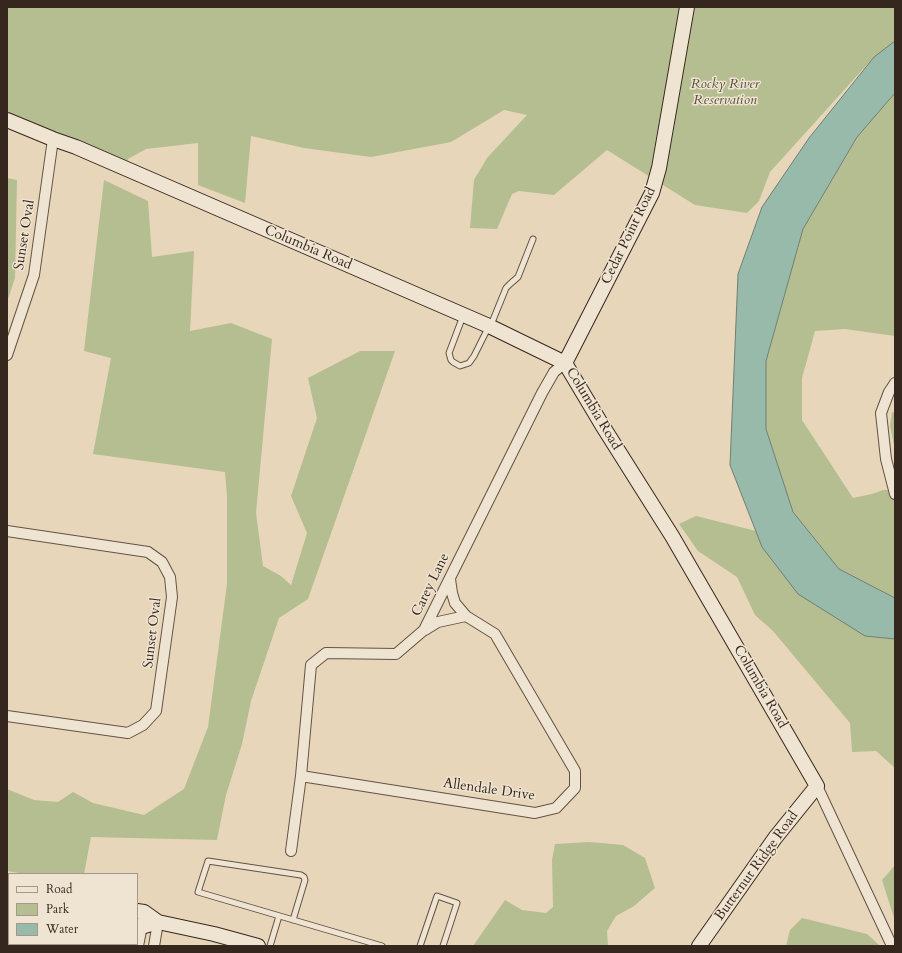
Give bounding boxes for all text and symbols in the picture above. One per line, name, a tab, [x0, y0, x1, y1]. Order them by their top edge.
park label: Rocky River Reservation	[691, 77, 759, 110]
street label: Cedar Point Road	[598, 185, 660, 287]
street label: Sunset Oval	[11, 199, 39, 271]
street label: Columbia Road	[262, 222, 354, 274]
street label: Columbia Road	[562, 365, 624, 453]
street label: Carey Lane	[408, 551, 454, 619]
street label: Sunset Oval	[140, 597, 166, 669]
street label: Columbia Road	[729, 642, 791, 732]
street label: Allendale Drive	[442, 775, 536, 805]
street label: Butternut Ridge Road	[712, 808, 802, 924]
legend	[8, 873, 138, 945]
text: Road	[46, 881, 72, 897]
text: Park	[46, 901, 69, 917]
text: Water	[46, 921, 78, 937]

